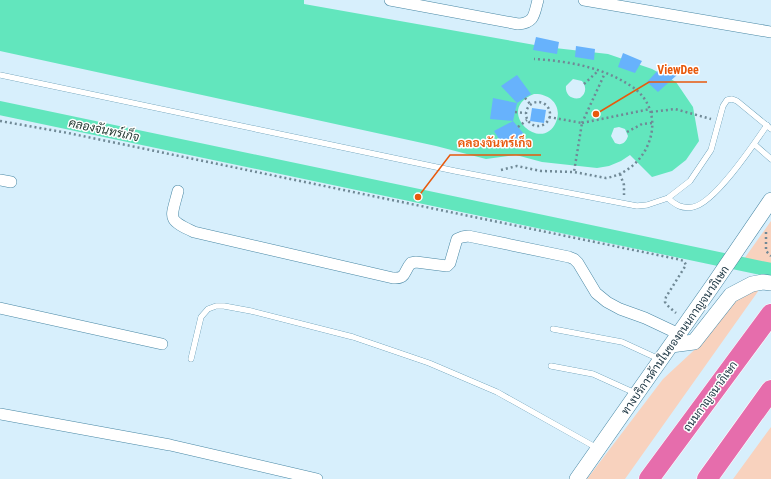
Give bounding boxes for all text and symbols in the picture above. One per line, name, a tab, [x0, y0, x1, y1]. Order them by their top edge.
callout: ViewDee	[649, 58, 707, 82]
text: ViewDee	[657, 63, 699, 77]
water label: คลองจันทร์เก็จ	[67, 114, 141, 144]
callout: คลองจันทร์เก็จ	[450, 131, 541, 155]
text: คลองจันทร์เก็จ	[458, 135, 532, 150]
street label: ทางบริการด้านในของถนนกาญจนาภิเษก	[618, 263, 732, 417]
street label: ถนนกาญจนาภิเษก	[680, 358, 740, 434]

